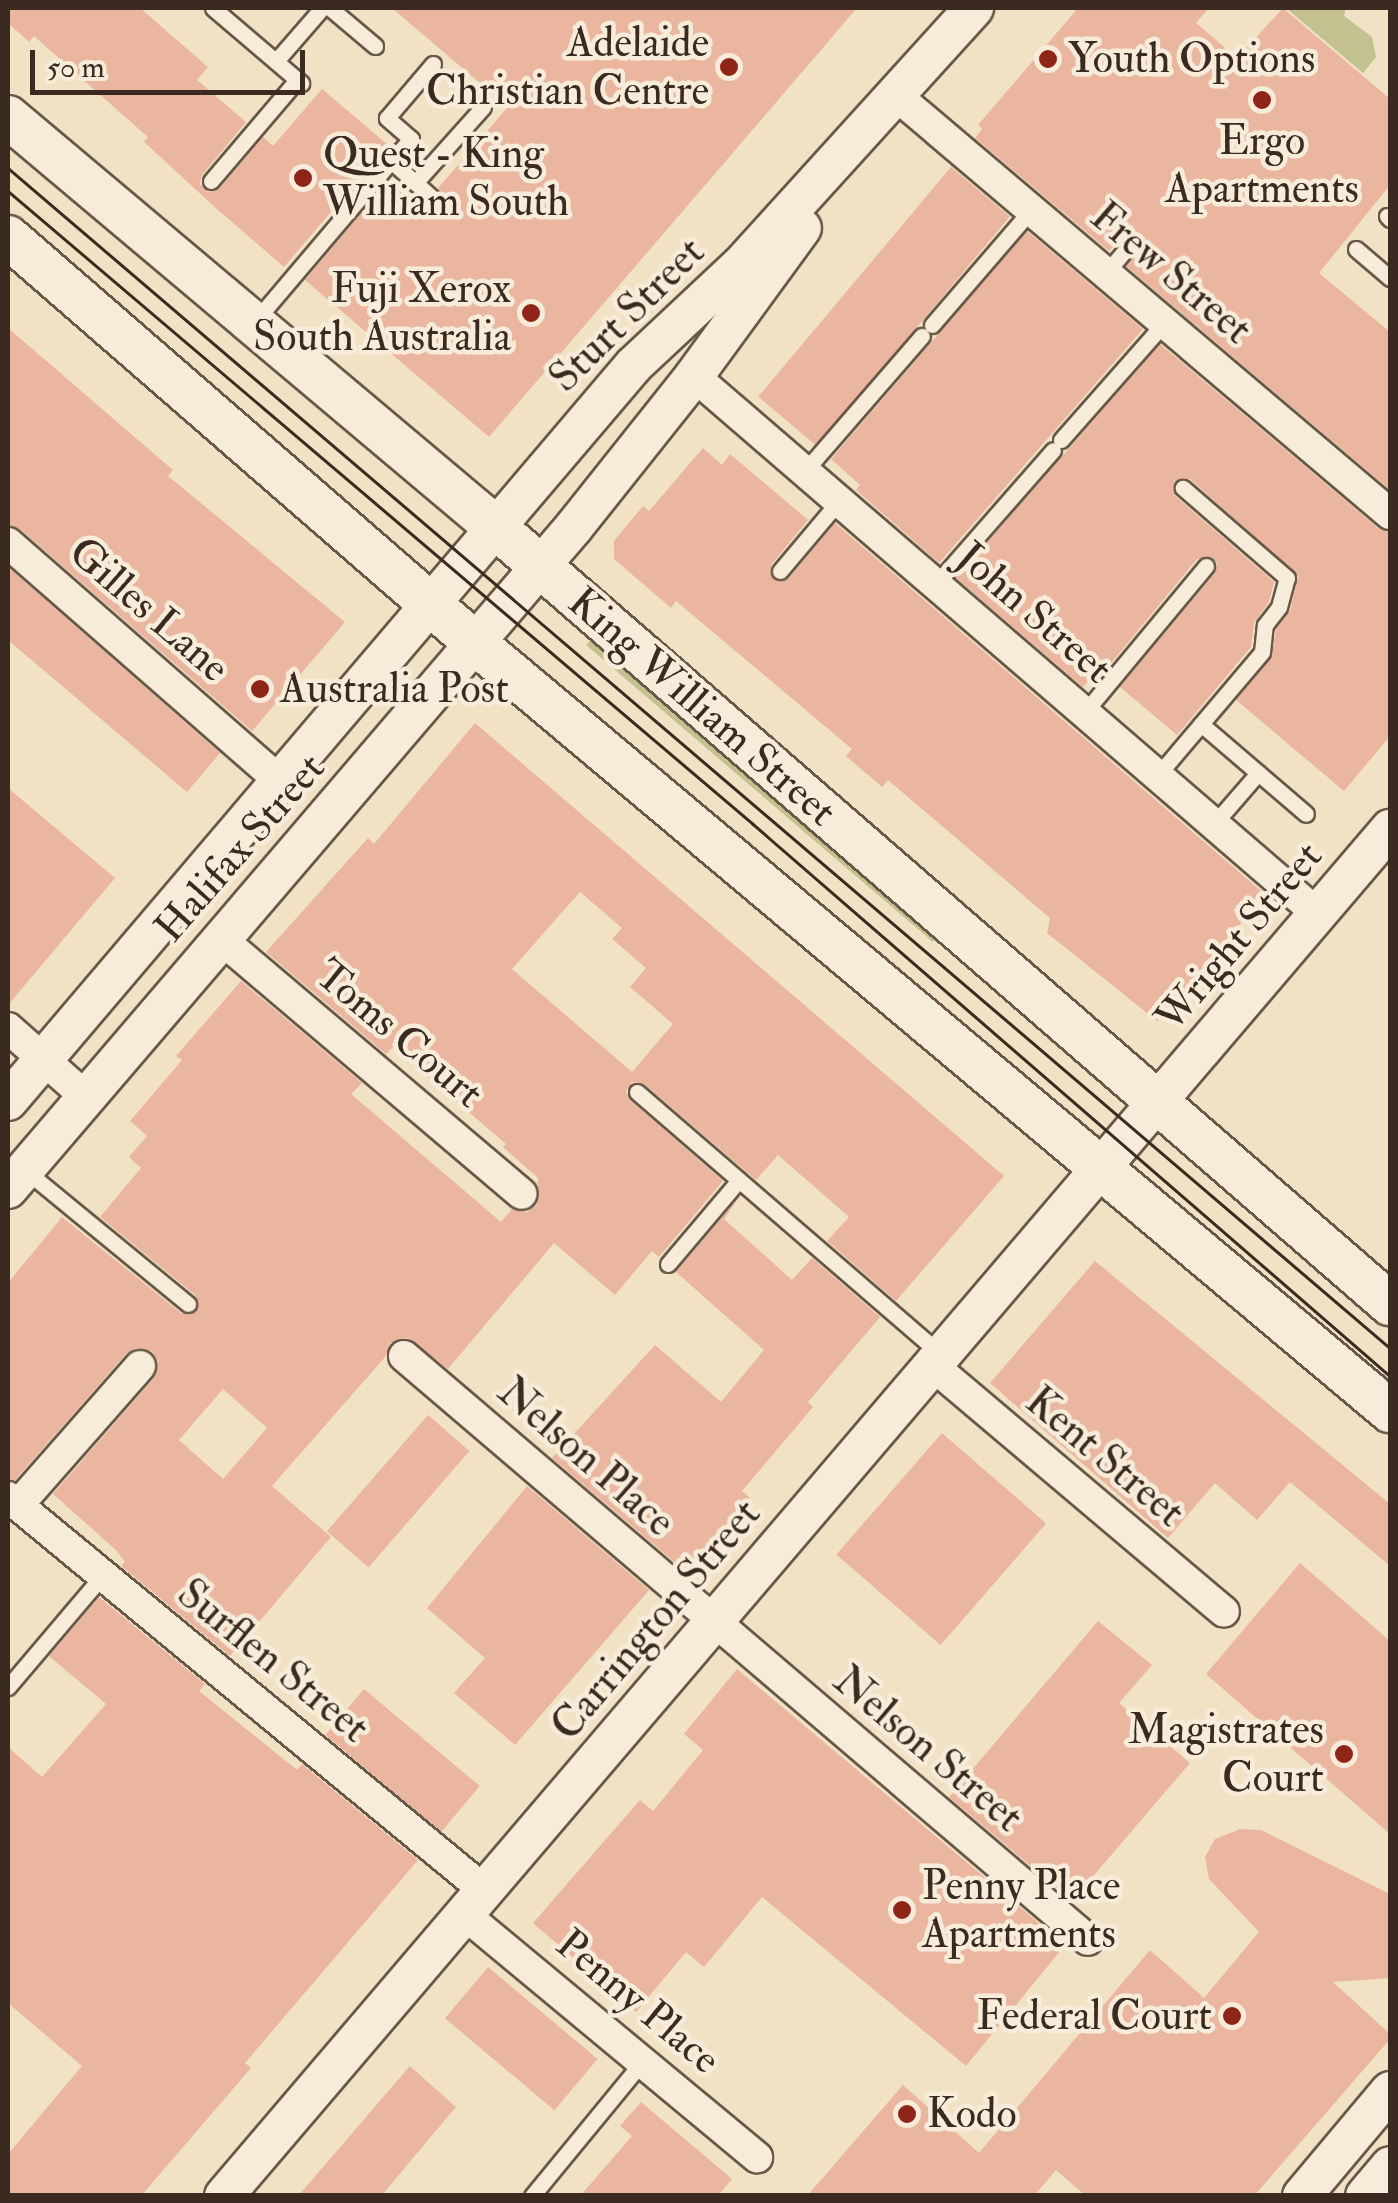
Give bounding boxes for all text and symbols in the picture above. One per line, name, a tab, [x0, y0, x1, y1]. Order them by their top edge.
place label: Adelaide Christian Centre	[426, 18, 709, 116]
scale bar	[35, 30, 310, 92]
place label: Youth Options	[1068, 34, 1315, 84]
marker: Youth Options	[1037, 48, 1059, 70]
text: 50 m	[47, 49, 105, 86]
marker: Adelaide Christian Centre	[718, 56, 740, 78]
marker: Ergo Apartments	[1251, 89, 1273, 111]
place label: Ergo Apartments	[1165, 116, 1359, 214]
place label: Quest - King William South	[323, 129, 569, 228]
marker: Quest - King William South	[292, 167, 314, 189]
street label: Frew Street	[1080, 191, 1262, 355]
street label: Sturt Street	[539, 227, 715, 403]
place label: Fuji Xerox South Australia	[253, 264, 511, 362]
marker: Fuji Xerox South Australia	[520, 302, 542, 324]
street label: Gilles Lane	[59, 527, 239, 693]
street label: John Street	[946, 532, 1122, 694]
street label: King William Street	[558, 577, 846, 837]
place label: Australia Post	[280, 664, 509, 714]
marker: Australia Post	[249, 678, 271, 700]
street label: Halifax Street	[144, 743, 336, 953]
street label: Wright Street	[1145, 832, 1333, 1042]
street label: Toms Court	[305, 949, 493, 1119]
street label: Nelson Place	[487, 1367, 685, 1547]
street label: Kent Street	[1015, 1376, 1195, 1538]
street label: Carrington Street	[541, 1490, 771, 1750]
street label: Surflen Street	[167, 1569, 379, 1753]
street label: Nelson Street	[823, 1655, 1033, 1843]
place label: Magistrates Court	[1128, 1705, 1324, 1804]
marker: Magistrates Court	[1333, 1743, 1355, 1765]
place label: Penny Place Apartments	[922, 1861, 1120, 1960]
marker: Penny Place Apartments	[891, 1899, 913, 1921]
street label: Penny Place	[546, 1919, 730, 2085]
place label: Federal Court	[976, 1991, 1212, 2041]
marker: Federal Court	[1221, 2005, 1243, 2027]
place label: Kodo	[927, 2089, 1017, 2139]
marker: Kodo	[896, 2103, 918, 2125]

